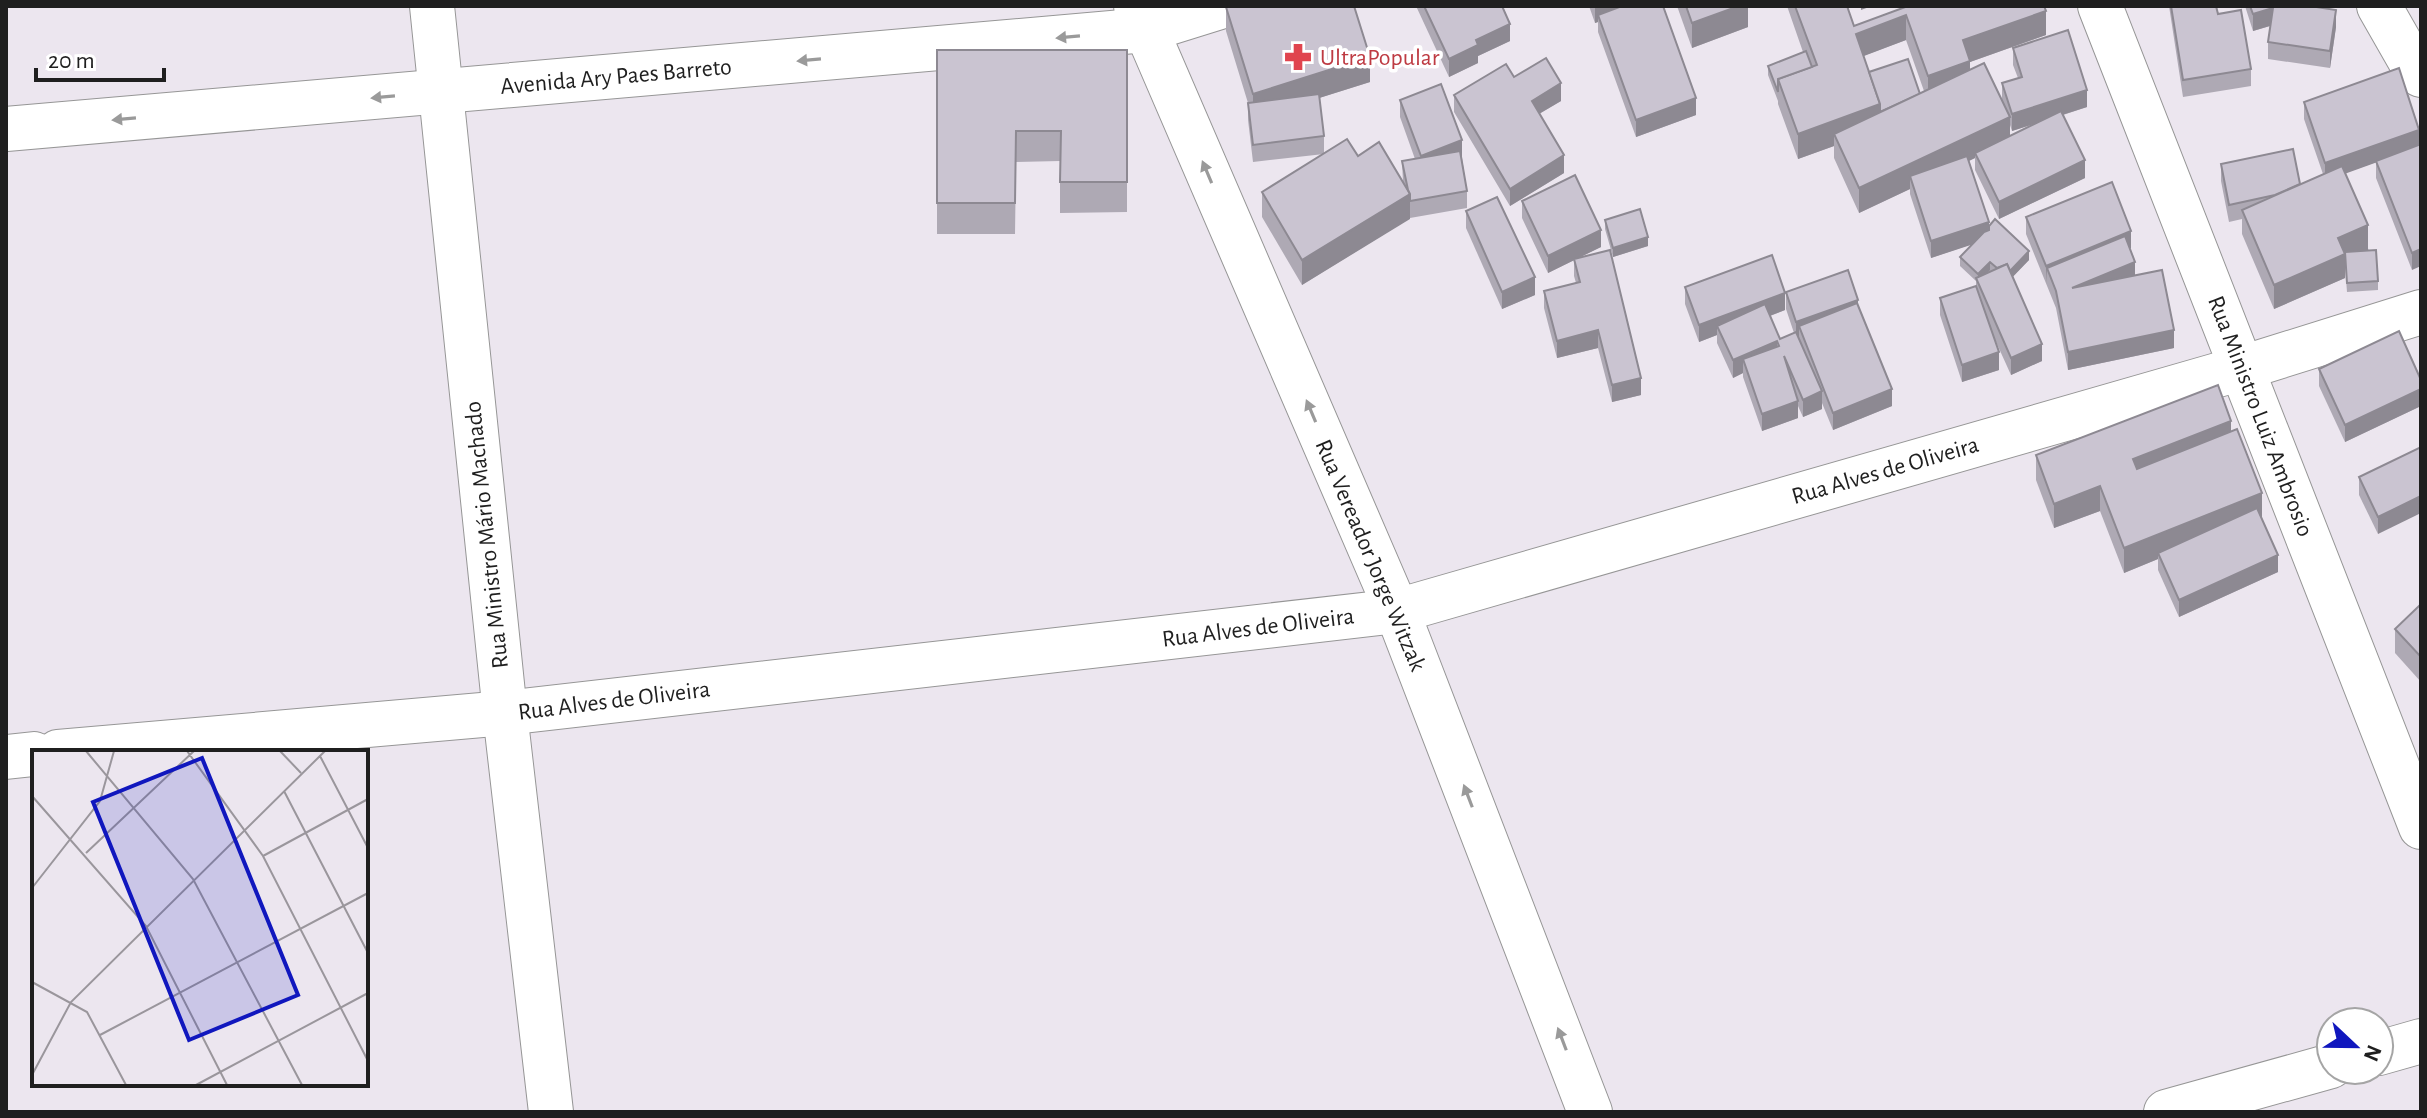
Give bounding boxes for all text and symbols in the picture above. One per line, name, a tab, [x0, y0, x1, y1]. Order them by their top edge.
one-way arrow	[1056, 31, 1081, 44]
scale bar	[36, 32, 164, 82]
pharmacy icon: UltraPopular	[1283, 42, 1313, 72]
place label: UltraPopular	[1320, 46, 1440, 70]
text: 20 m	[48, 49, 95, 73]
one-way arrow	[797, 53, 822, 66]
street label: Avenida Ary Paes Barreto	[499, 55, 733, 99]
one-way arrow	[370, 90, 395, 103]
one-way arrow	[111, 113, 136, 126]
one-way arrow	[1201, 160, 1214, 184]
street label: Rua Ministro Luiz Ambrosio	[2203, 293, 2317, 540]
one-way arrow	[1304, 399, 1317, 423]
street label: Rua Ministro Mário Machado	[461, 400, 513, 670]
street label: Rua Alves de Oliveira	[1789, 433, 1982, 509]
street label: Rua Vereador Jorge Witzak	[1310, 436, 1430, 675]
street label: Rua Alves de Oliveira	[1161, 604, 1356, 652]
street label: Rua Alves de Oliveira	[517, 677, 712, 725]
inset map	[32, 750, 368, 1086]
one-way arrow	[1461, 784, 1474, 808]
north arrow	[2315, 1006, 2395, 1086]
one-way arrow	[1555, 1027, 1568, 1051]
text: N	[2360, 1042, 2386, 1064]

